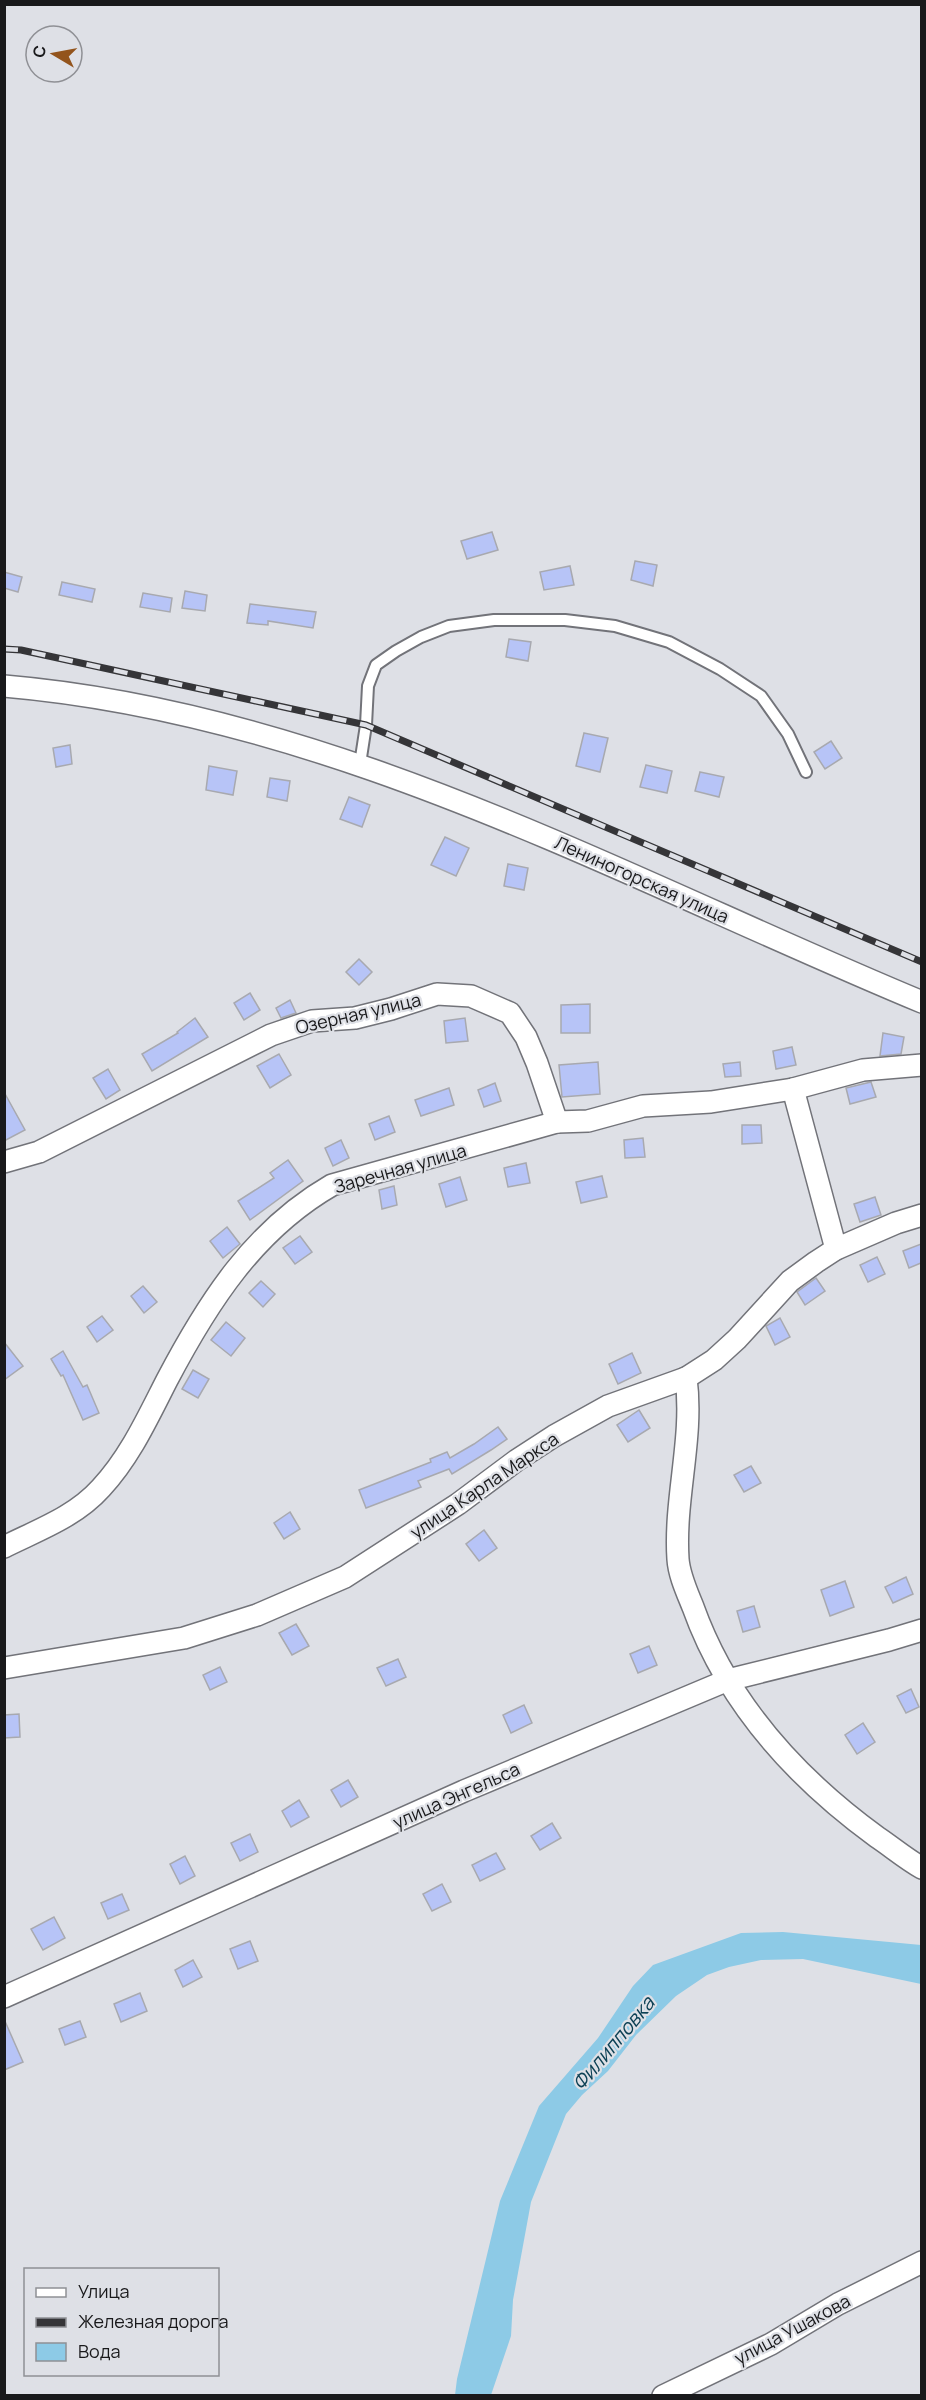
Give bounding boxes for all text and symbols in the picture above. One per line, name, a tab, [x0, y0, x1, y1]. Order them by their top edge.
north arrow	[24, 24, 84, 84]
text: С	[27, 43, 51, 59]
street label: Лениногорская улица	[551, 830, 733, 928]
street label: Озерная улица	[293, 987, 423, 1039]
street label: Заречная улица	[331, 1138, 469, 1198]
street label: улица Карла Маркса	[405, 1426, 563, 1544]
street label: улица Энгельса	[389, 1756, 523, 1834]
water label: Филипповка	[566, 1990, 661, 2096]
legend	[24, 2268, 219, 2376]
text: Улица	[78, 2279, 130, 2303]
street label: улица Ушакова	[730, 2288, 854, 2370]
text: Железная дорога	[78, 2309, 229, 2333]
text: Вода	[78, 2339, 120, 2363]

